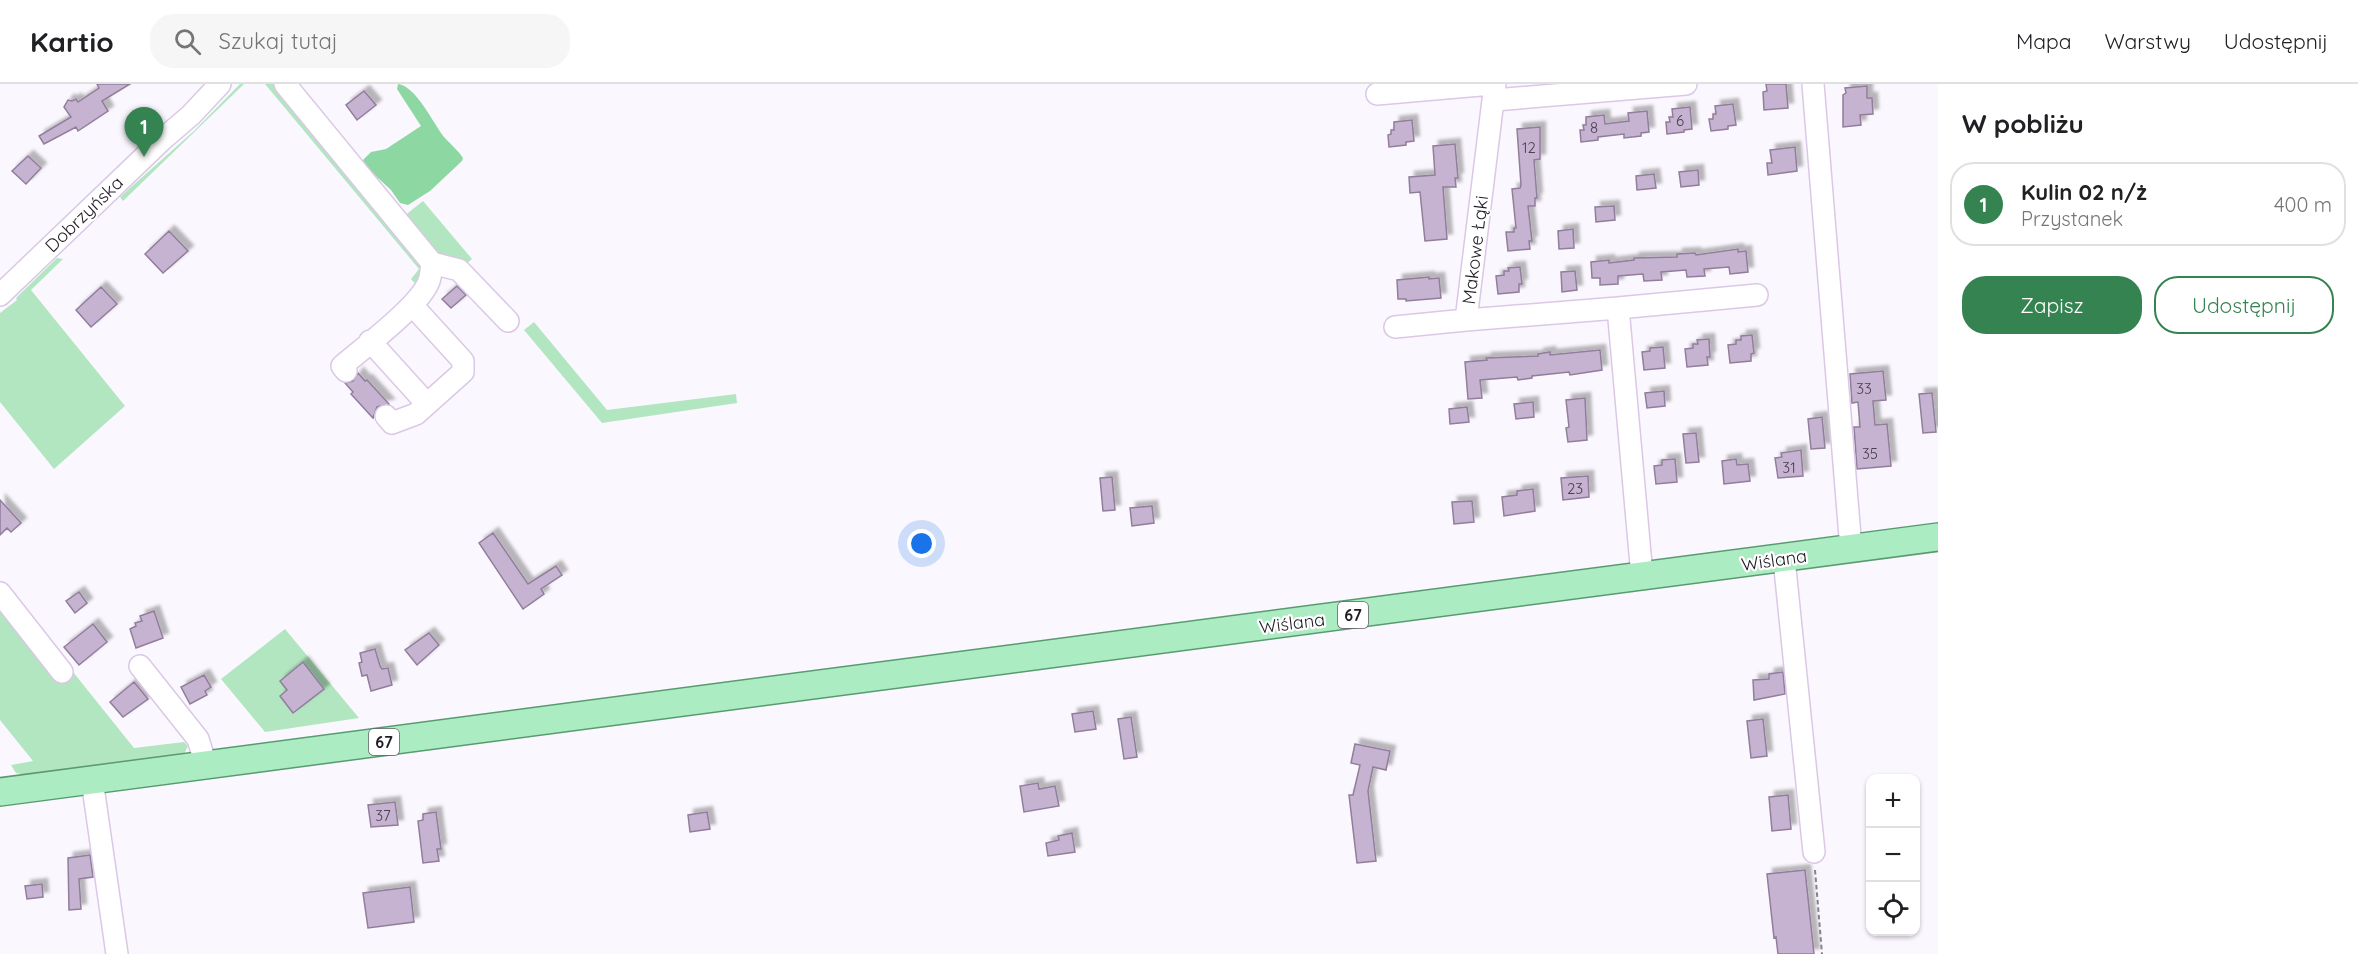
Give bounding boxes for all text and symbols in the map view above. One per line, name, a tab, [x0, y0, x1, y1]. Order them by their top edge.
search box	[150, 14, 570, 68]
text: Kartio	[30, 24, 114, 59]
icon: search	[171, 25, 204, 58]
text: Szukaj tutaj	[219, 27, 338, 55]
text: Mapa	[2016, 28, 2071, 54]
text: Warstwy	[2104, 28, 2191, 54]
text: Udostępnij	[2224, 28, 2328, 54]
pin: 1	[124, 107, 164, 157]
text: W pobliżu	[1962, 107, 2084, 140]
house number: 6	[1676, 111, 1684, 130]
house number: 8	[1590, 118, 1598, 137]
house number: 12	[1522, 138, 1536, 157]
street label: Dobrzyńska	[40, 171, 128, 257]
text: Kulin 02 n/ż	[2021, 178, 2147, 206]
text: 1	[1980, 192, 1987, 217]
text: 400 m	[2274, 192, 2332, 217]
street label: Makowe Łąki	[1457, 194, 1493, 306]
text: Przystanek	[2021, 206, 2123, 231]
button: Zapisz	[1962, 276, 2142, 334]
button: Udostępnij	[2154, 276, 2334, 334]
house number: 33	[1856, 379, 1872, 398]
house number: 35	[1862, 444, 1878, 463]
house number: 31	[1782, 458, 1796, 477]
house number: 23	[1567, 479, 1583, 498]
your location	[907, 529, 936, 558]
street label: Wiślana	[1740, 544, 1808, 576]
road number: 67	[1338, 602, 1368, 628]
street label: Wiślana	[1258, 608, 1326, 638]
road number: 67	[369, 729, 399, 755]
map controls	[1866, 774, 1920, 936]
button: +	[1866, 774, 1920, 828]
house number: 37	[375, 806, 391, 825]
button: −	[1866, 828, 1920, 882]
button: locate	[1866, 882, 1920, 936]

